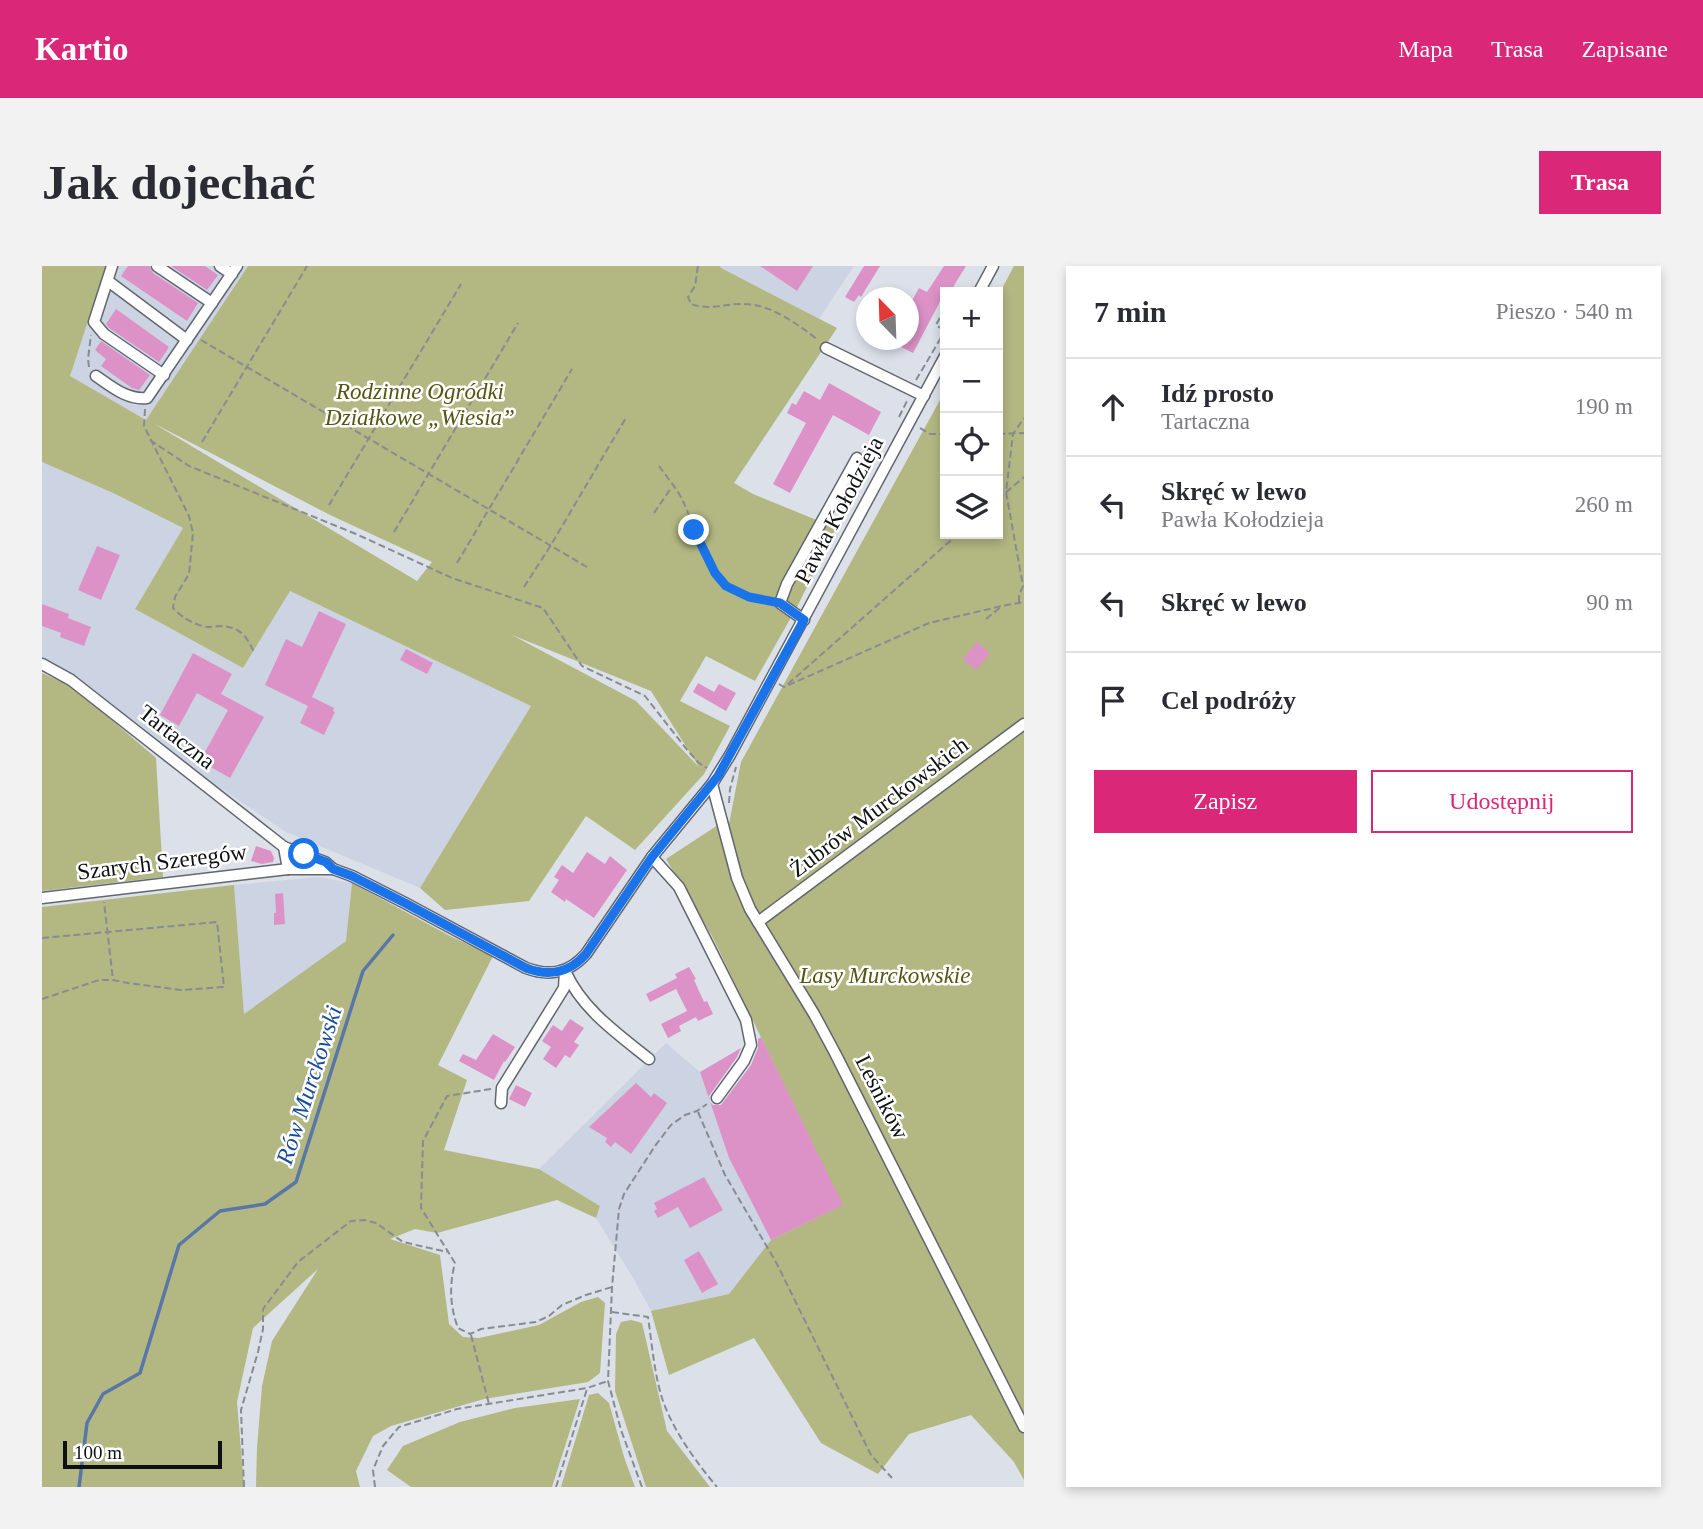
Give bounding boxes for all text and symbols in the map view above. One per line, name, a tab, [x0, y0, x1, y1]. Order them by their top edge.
text: Kartio	[35, 31, 128, 67]
text: Mapa	[1398, 36, 1453, 62]
text: Trasa	[1491, 36, 1543, 62]
text: Zapisane	[1581, 36, 1668, 62]
button: Trasa	[1539, 151, 1661, 214]
text: Jak dojechać	[42, 155, 316, 210]
north arrow	[856, 287, 919, 350]
map controls	[940, 287, 1003, 539]
button: +	[940, 287, 1003, 350]
text: 7 min	[1094, 295, 1167, 328]
text: Pieszo · 540 m	[1496, 299, 1633, 324]
button: −	[940, 350, 1003, 413]
park label: Rodzinne Ogródki Działkowe „Wiesia”	[324, 379, 515, 430]
text: Idź prosto	[1161, 379, 1274, 408]
icon: ahead	[1094, 388, 1132, 426]
text: 190 m	[1575, 394, 1633, 419]
text: Tartaczna	[1161, 409, 1250, 434]
button: locate	[940, 413, 1003, 476]
street label: Pawła Kołodzieja	[790, 432, 888, 588]
button: layers	[940, 476, 1003, 539]
text: Skręć w lewo	[1161, 477, 1307, 506]
icon: left	[1094, 486, 1132, 524]
text: 260 m	[1575, 492, 1633, 517]
text: Pawła Kołodzieja	[1161, 507, 1324, 532]
route end	[678, 514, 709, 545]
icon: left	[1094, 584, 1132, 622]
text: Skręć w lewo	[1161, 588, 1307, 617]
text: 90 m	[1586, 590, 1633, 615]
icon: arrive	[1094, 682, 1132, 720]
text: Cel podróży	[1161, 686, 1296, 715]
street label: Tartaczna	[134, 700, 220, 774]
street label: Żubrów Murckowskich	[785, 732, 973, 882]
button: Zapisz	[1094, 770, 1357, 833]
button: Udostępnij	[1371, 770, 1633, 833]
route start	[288, 838, 319, 869]
street label: Szarych Szeregów	[76, 839, 249, 885]
park label: Lasy Murckowskie	[799, 963, 970, 988]
water label: Rów Murckowski	[271, 1002, 347, 1168]
street label: Leśników	[850, 1051, 914, 1143]
scale bar	[63, 1438, 222, 1470]
text: 100 m	[74, 1442, 122, 1463]

